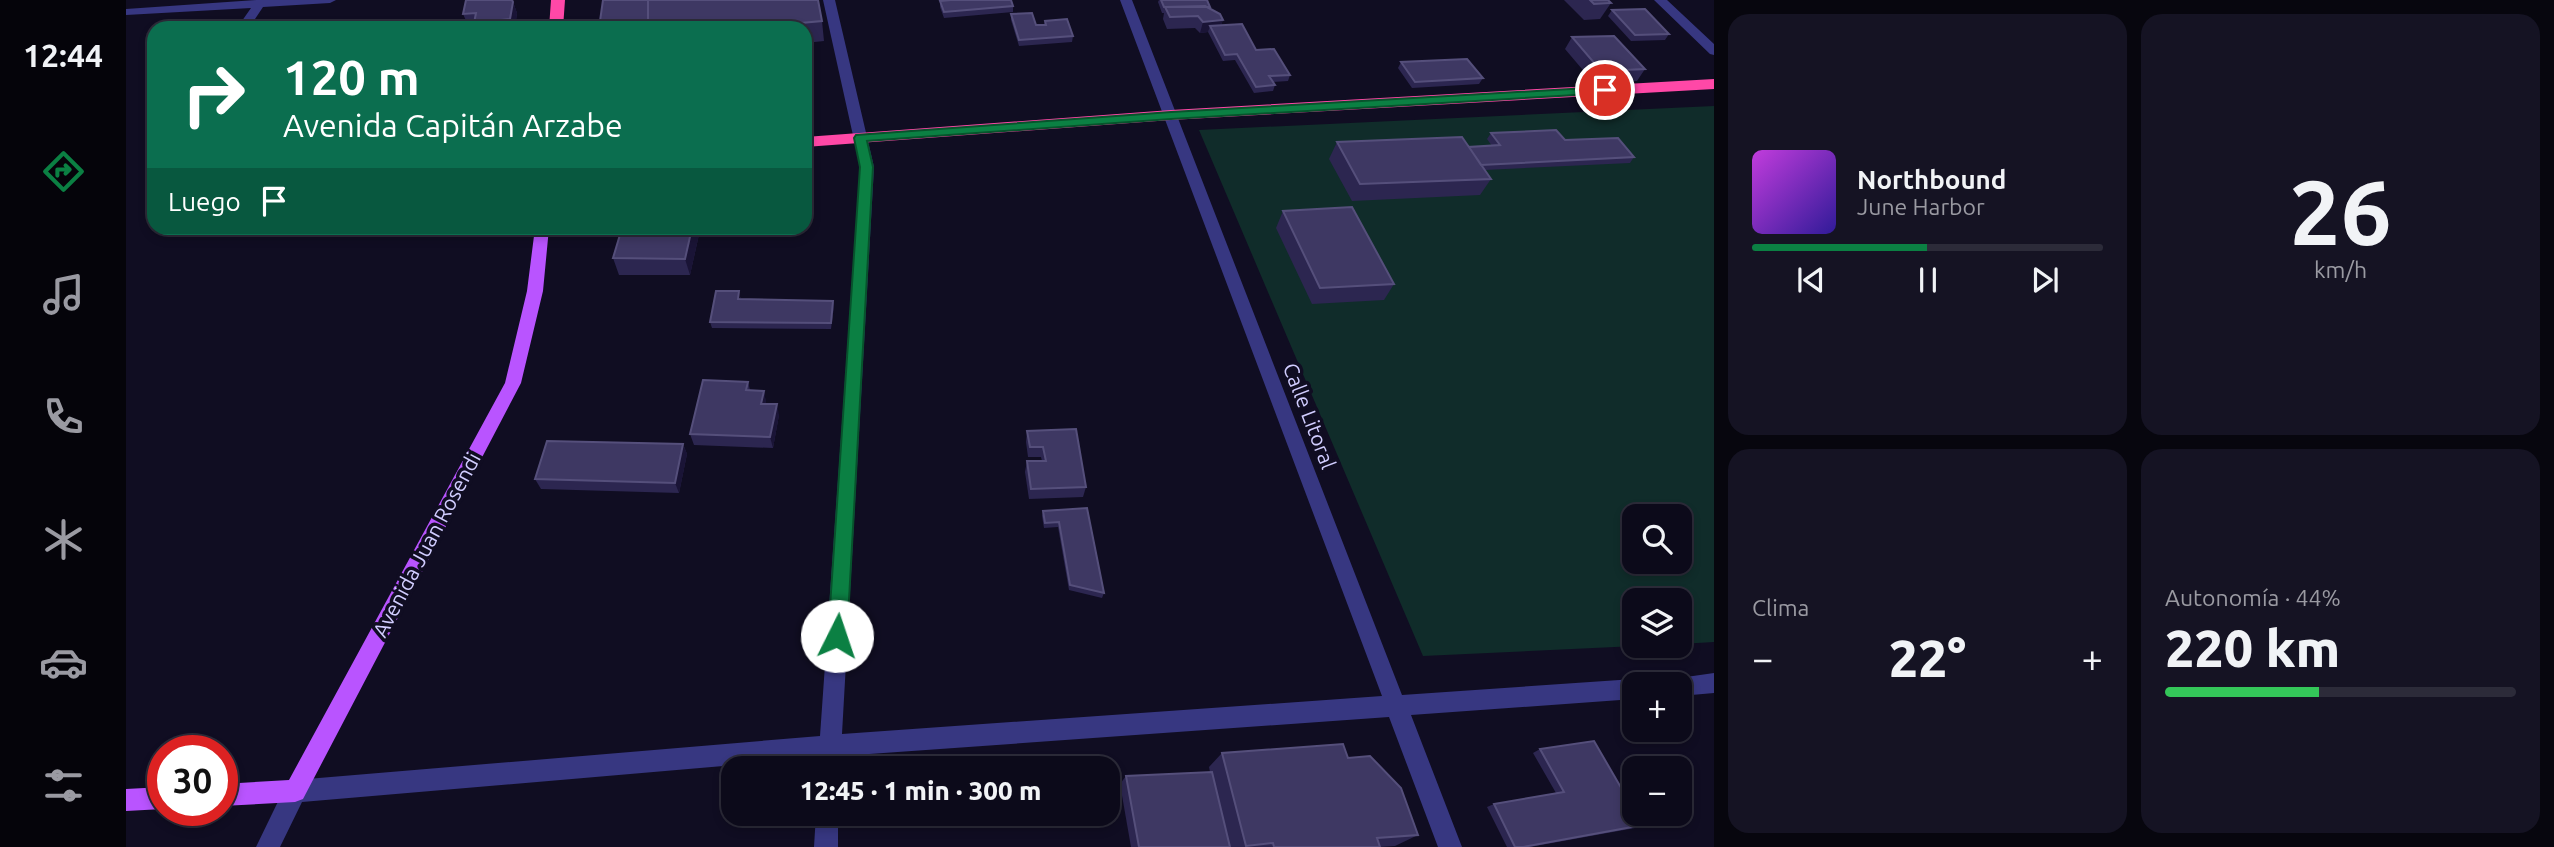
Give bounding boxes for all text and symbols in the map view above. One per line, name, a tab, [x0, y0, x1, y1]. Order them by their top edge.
text: 12:44	[23, 37, 103, 73]
icon: right	[168, 49, 259, 140]
text: 120 m	[283, 49, 420, 104]
pin	[1575, 60, 1635, 120]
icon: arrive	[1586, 71, 1624, 109]
text: Avenida Capitán Arzabe	[283, 107, 623, 143]
icon: directions	[39, 147, 88, 196]
text: 26	[2289, 160, 2392, 262]
text: Northbound	[1857, 165, 2006, 194]
icon: arrive	[255, 182, 293, 220]
text: Luego	[168, 187, 241, 216]
text: June Harbor	[1857, 194, 1985, 219]
text: km/h	[2314, 257, 2367, 282]
icon: previous	[1792, 261, 1830, 299]
icon: pause	[1909, 261, 1947, 299]
icon: next	[2026, 261, 2064, 299]
icon: music	[39, 270, 88, 319]
street label: Calle Litoral	[1279, 359, 1341, 472]
icon: phone	[39, 392, 88, 441]
street label: Avenida Juan Rosendi	[367, 448, 485, 641]
map controls	[1622, 504, 1692, 826]
button: search	[1622, 504, 1692, 574]
icon: climate	[39, 515, 88, 564]
text: Autonomía · 44%	[2165, 585, 2341, 610]
button: layers	[1622, 588, 1692, 658]
text: Clima	[1752, 595, 1809, 620]
position arrow	[800, 599, 874, 673]
text: 220 km	[2165, 619, 2340, 677]
text: 22°	[1889, 629, 1966, 687]
text: −	[1752, 637, 1773, 679]
text: +	[2082, 637, 2103, 679]
icon: car	[39, 638, 88, 687]
button: +	[1622, 672, 1692, 742]
speed limit sign: 30	[147, 735, 238, 826]
button: −	[1622, 756, 1692, 826]
icon: filters	[39, 761, 88, 810]
text: 12:45 · 1 min · 300 m	[800, 776, 1041, 805]

